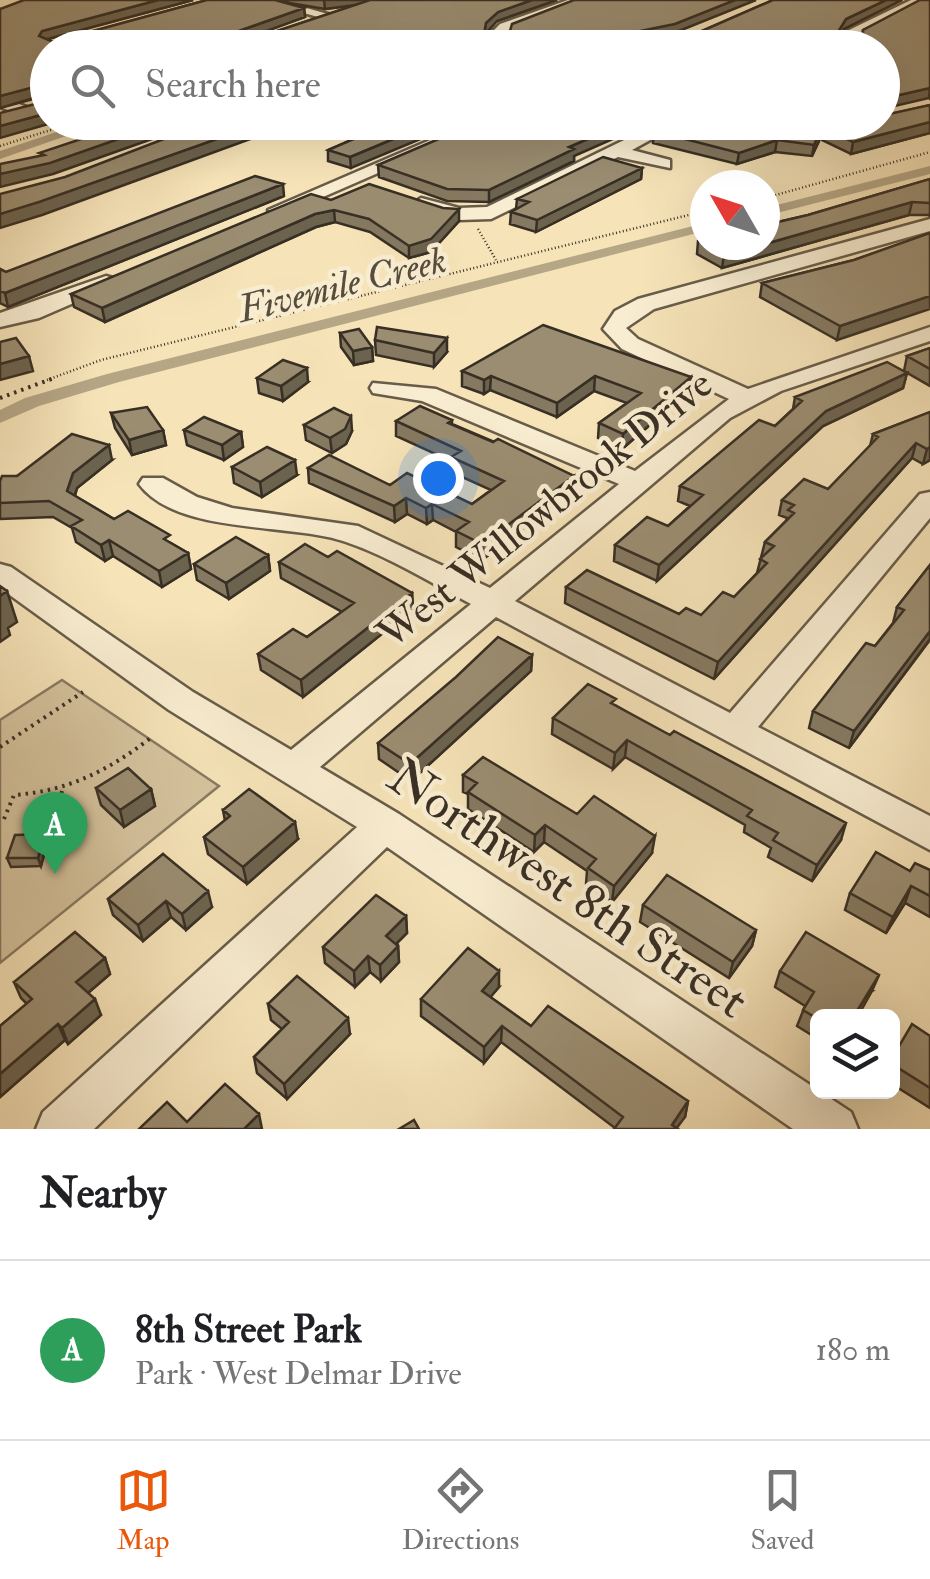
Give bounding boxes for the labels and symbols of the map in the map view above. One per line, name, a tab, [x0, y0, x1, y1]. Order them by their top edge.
north arrow	[690, 170, 780, 260]
water label: Fivemile Creek	[231, 236, 451, 334]
street label: West Willowbrook Drive	[367, 358, 723, 661]
your location	[413, 453, 464, 504]
street label: Northwest 8th Street	[376, 745, 759, 1033]
pin: A	[22, 792, 88, 874]

